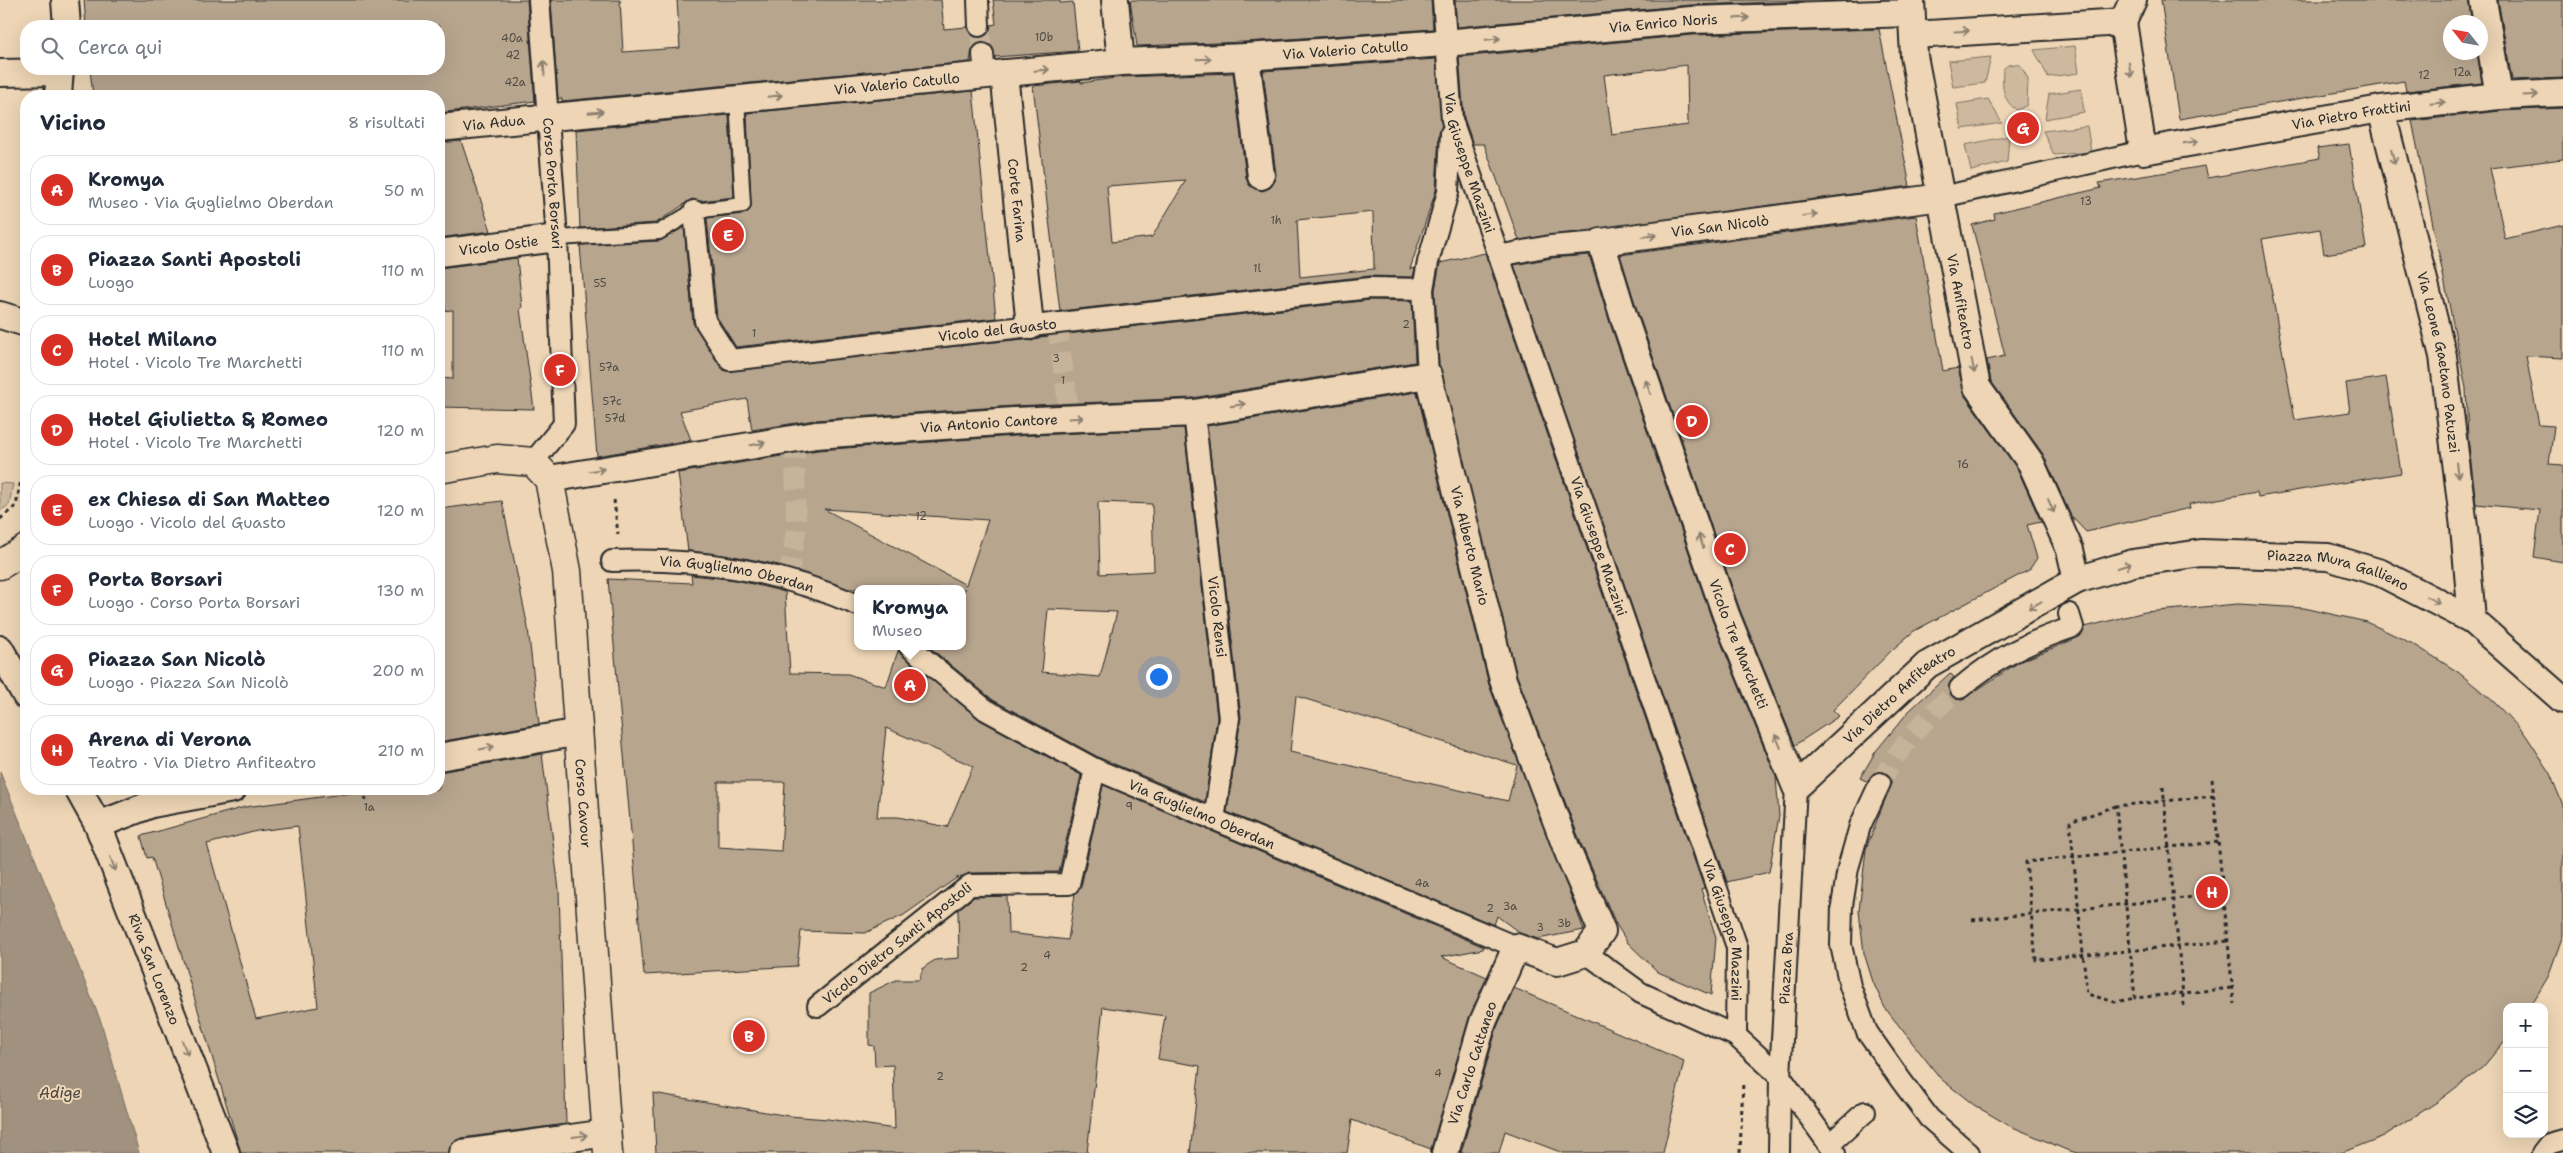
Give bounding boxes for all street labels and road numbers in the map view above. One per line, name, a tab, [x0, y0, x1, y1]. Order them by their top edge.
street label: Via Enrico Noris	[1608, 10, 1718, 37]
street label: Via Valerio Catullo	[1282, 37, 1409, 63]
street label: Via Valerio Catullo	[833, 69, 961, 99]
street label: Via Giuseppe Mazzini	[1441, 92, 1499, 235]
street label: Via Pietro Frattini	[2290, 97, 2412, 134]
street label: Via Adua	[462, 111, 526, 135]
street label: Corso Porta Borsari	[539, 117, 566, 250]
street label: Corte Farina	[1004, 158, 1030, 243]
street label: Via San Nicolò	[1670, 211, 1770, 241]
street label: Vicolo Ostie	[458, 231, 539, 259]
street label: Via Anfiteatro	[1943, 252, 1979, 351]
street label: Via Leone Gaetano Patuzzi	[2413, 270, 2464, 454]
street label: Vicolo del Guasto	[937, 314, 1058, 346]
street label: Via Antonio Cantore	[919, 410, 1058, 437]
street label: Via Giuseppe Mazzini	[1566, 474, 1631, 618]
street label: Via Alberto Mario	[1447, 484, 1493, 607]
street label: Piazza Mura Gallieno	[2267, 546, 2412, 595]
street label: Via Guglielmo Oberdan	[659, 552, 817, 597]
street label: Vicolo Rensi	[1204, 575, 1231, 658]
street label: Vicolo Tre Marchetti	[1705, 577, 1772, 712]
street label: Via Dietro Anfiteatro	[1839, 642, 1959, 748]
street label: Corso Cavour	[571, 758, 596, 849]
street label: Via Guglielmo Oberdan	[1126, 775, 1278, 853]
street label: Via Giuseppe Mazzini	[1698, 857, 1746, 1001]
street label: Vicolo Dietro Santi Apostoli	[819, 878, 975, 1008]
street label: Riva San Lorenzo	[124, 911, 184, 1027]
street label: Piazza Bra	[1775, 931, 1797, 1005]
street label: Via Carlo Cattaneo	[1443, 999, 1501, 1127]

